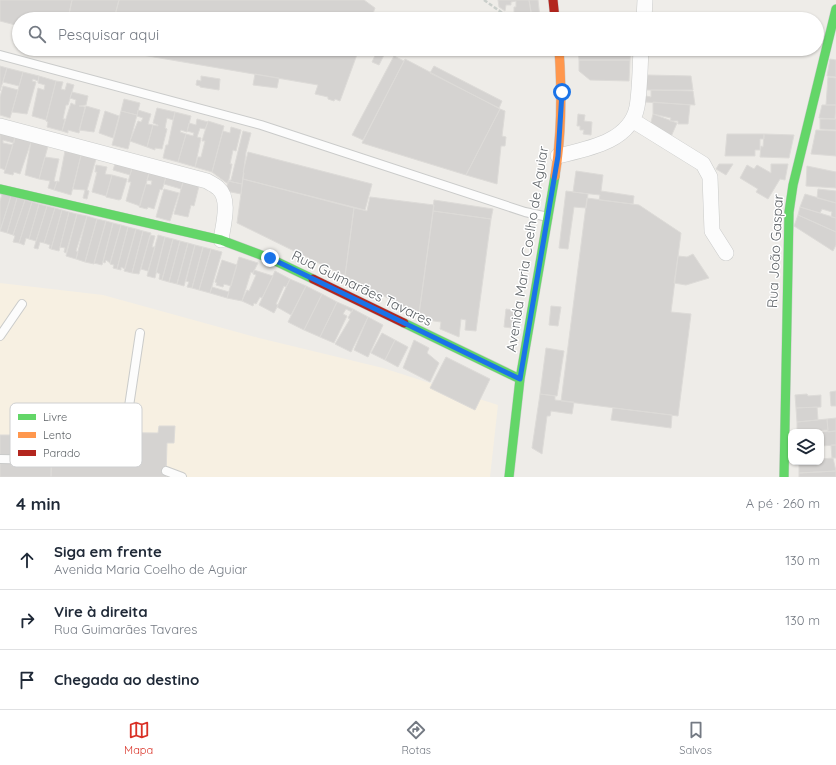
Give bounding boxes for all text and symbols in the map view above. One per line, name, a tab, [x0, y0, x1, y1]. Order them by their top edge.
search box	[12, 12, 824, 56]
icon: search	[26, 23, 48, 45]
text: Pesquisar aqui	[58, 25, 159, 44]
route start	[553, 83, 571, 101]
street label: Avenida Maria Coelho de Aguiar	[502, 144, 552, 353]
street label: Rua João Gaspar	[763, 193, 787, 308]
street label: Rua Guimarães Tavares	[289, 246, 435, 330]
route end	[261, 249, 279, 267]
legend	[10, 403, 142, 467]
text: Livre	[43, 410, 67, 424]
text: Lento	[43, 428, 72, 442]
map controls	[788, 429, 824, 465]
button: layers	[788, 429, 824, 465]
text: Parado	[43, 446, 81, 460]
text: 4 min	[16, 493, 61, 514]
text: A pé · 260 m	[746, 495, 820, 511]
text: Siga em frente	[54, 542, 162, 561]
icon: ahead	[16, 549, 38, 571]
text: 130 m	[785, 552, 820, 568]
text: Avenida Maria Coelho de Aguiar	[54, 561, 247, 577]
text: Vire à direita	[54, 602, 148, 621]
icon: right	[16, 609, 38, 631]
text: 130 m	[785, 612, 820, 628]
text: Rua Guimarães Tavares	[54, 621, 197, 637]
icon: arrive	[16, 669, 38, 691]
text: Chegada ao destino	[54, 670, 199, 689]
tab: Mapa	[124, 719, 153, 757]
tab: Rotas	[401, 719, 431, 757]
tab: Salvos	[679, 719, 712, 757]

